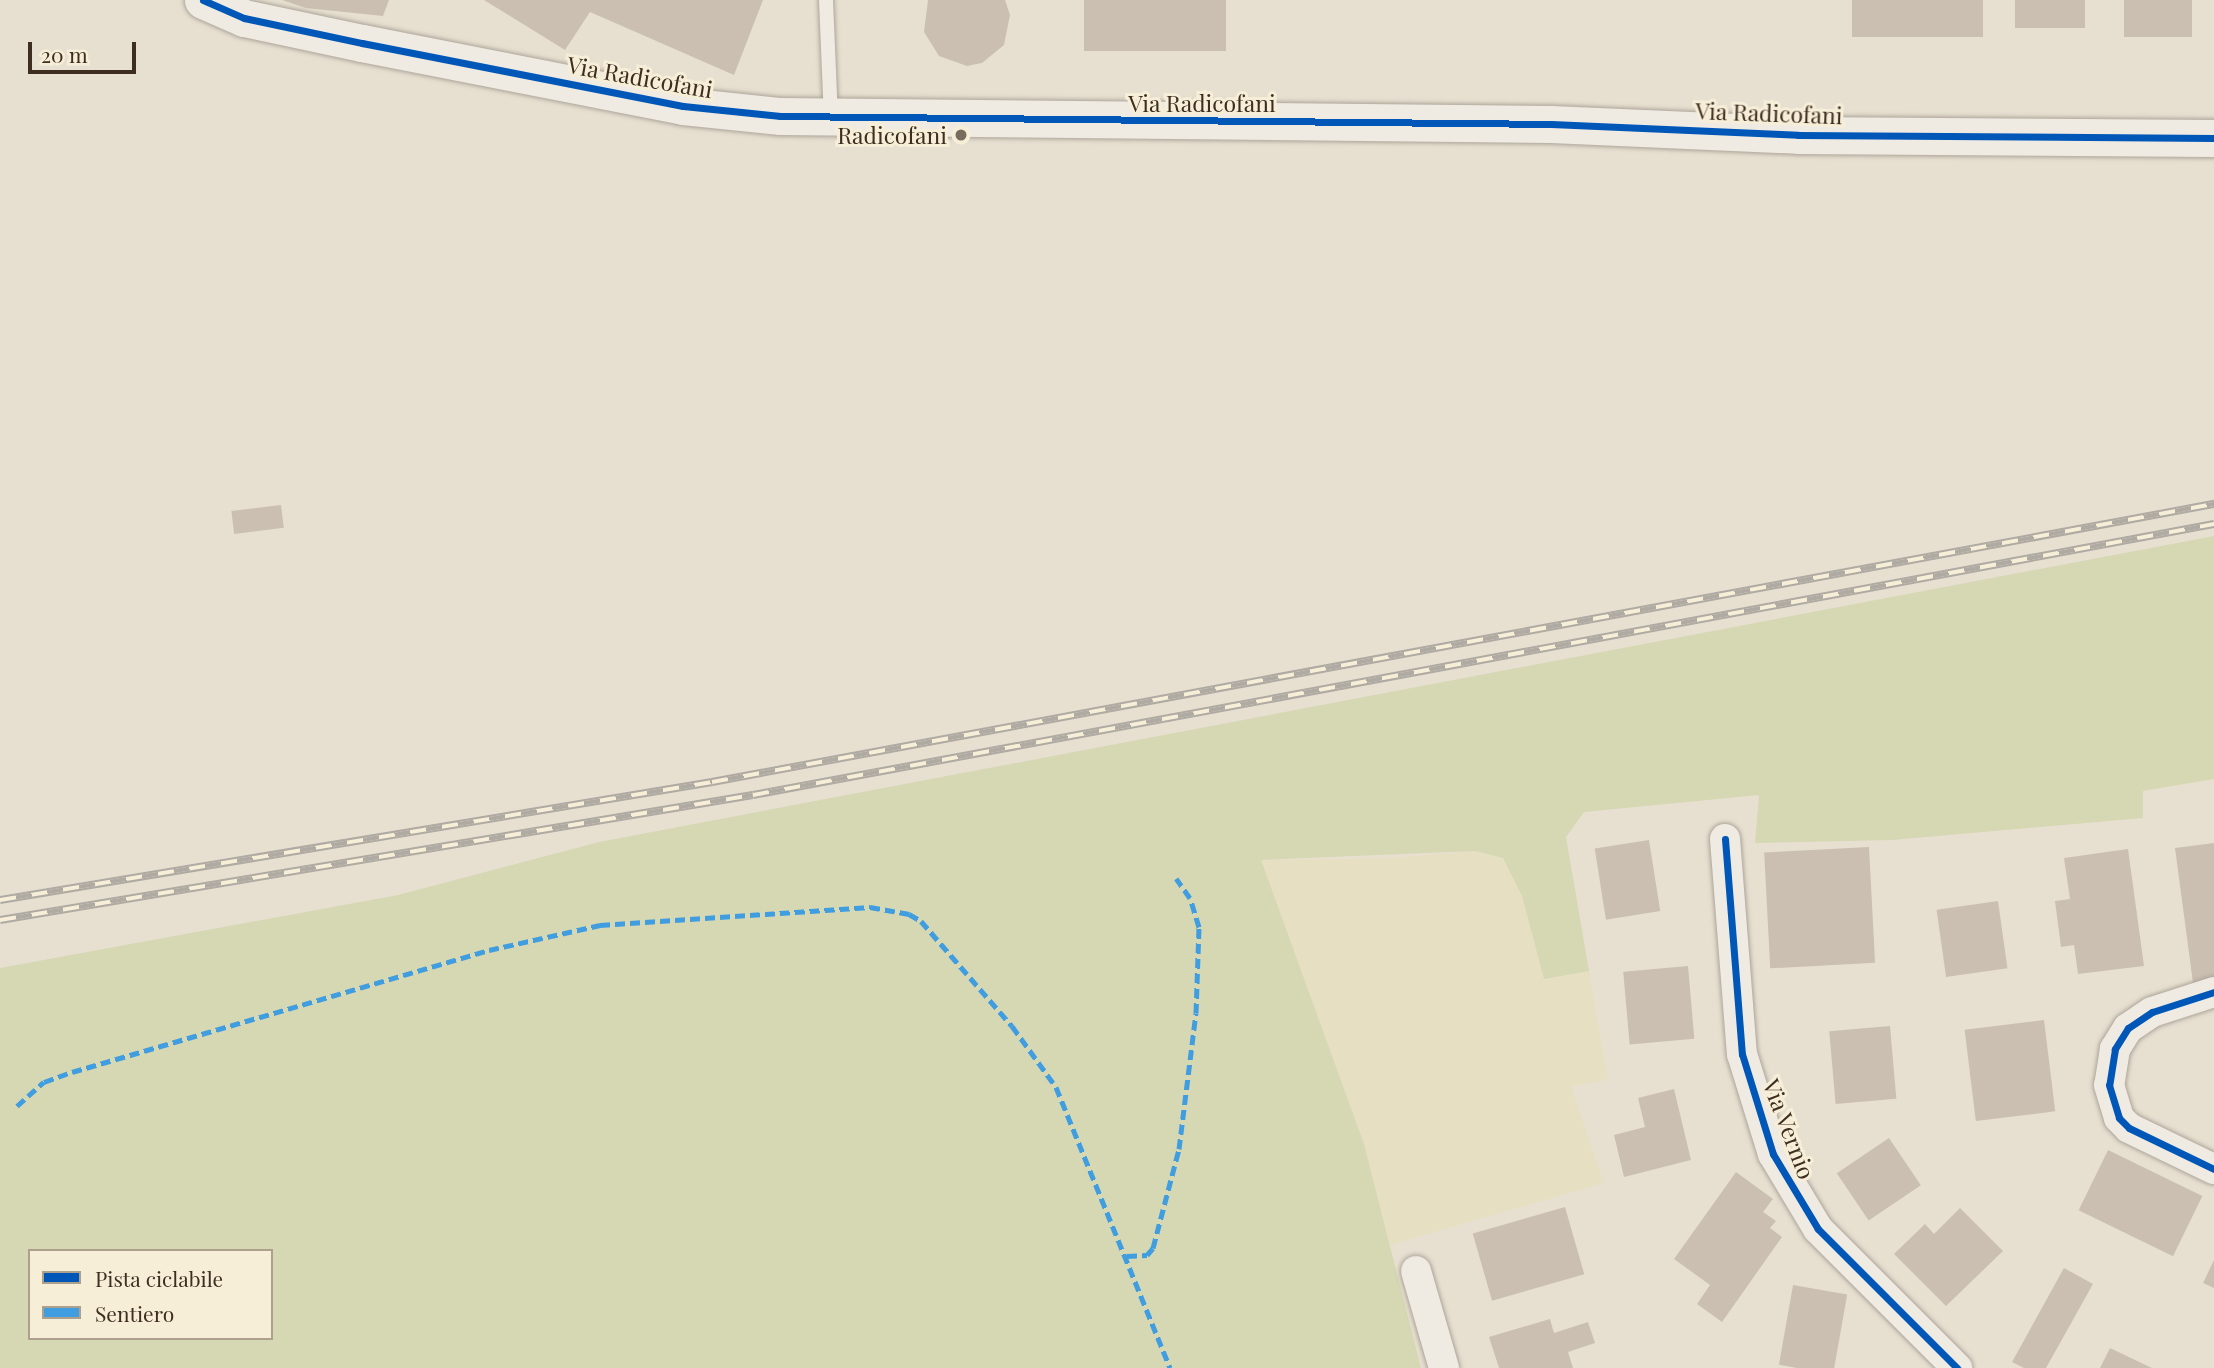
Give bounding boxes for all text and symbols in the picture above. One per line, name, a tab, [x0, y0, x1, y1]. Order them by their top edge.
scale bar	[32, 28, 140, 72]
text: 20 m	[41, 40, 88, 68]
street label: Via Radicofani	[565, 51, 715, 103]
street label: Via Radicofani	[1128, 89, 1276, 117]
street label: Via Radicofani	[1695, 97, 1843, 129]
place label: Radicofani	[837, 121, 947, 149]
marker: Radicofani	[953, 127, 969, 143]
street label: Via Vernio	[1757, 1075, 1821, 1183]
legend	[28, 1249, 273, 1340]
text: Pista ciclabile	[95, 1264, 223, 1292]
text: Sentiero	[95, 1299, 174, 1327]

